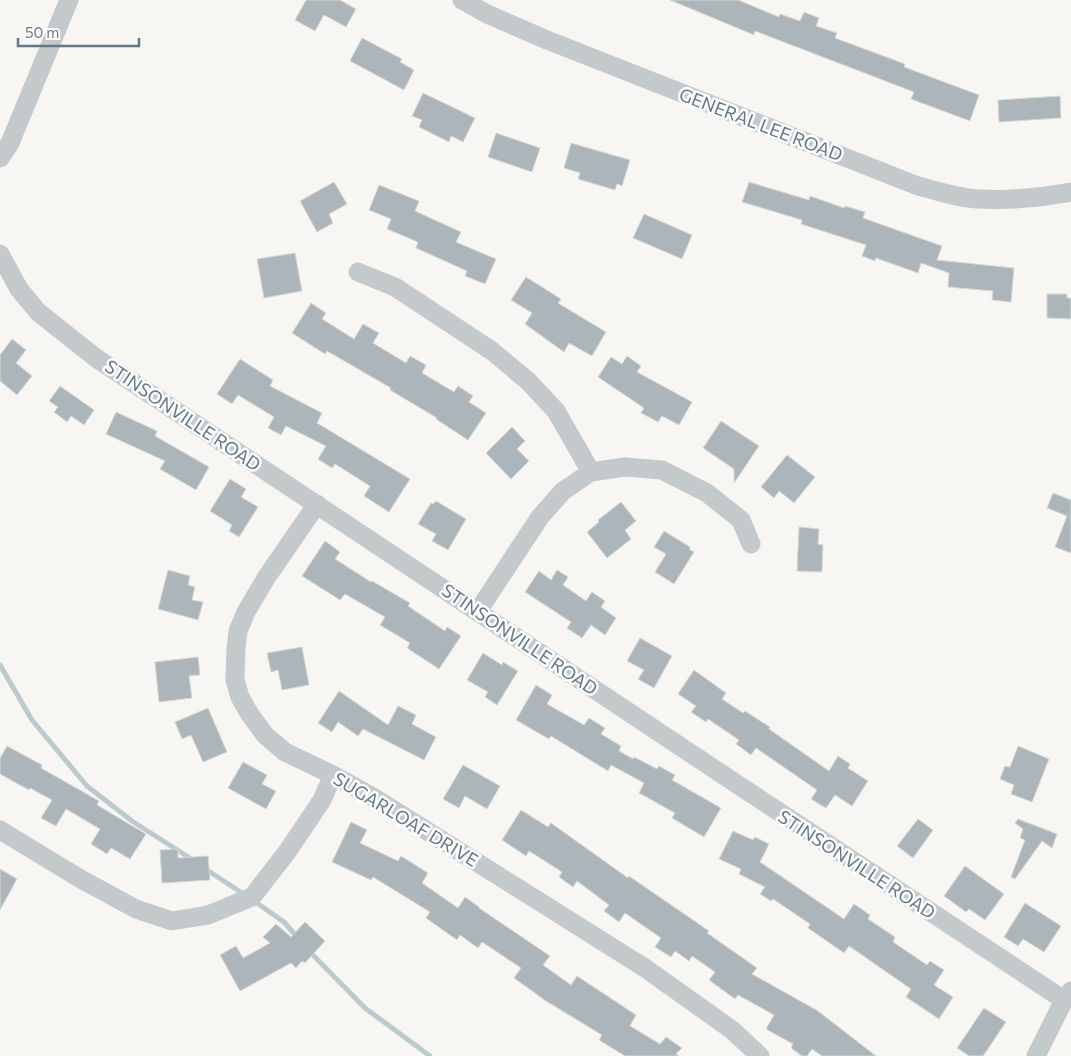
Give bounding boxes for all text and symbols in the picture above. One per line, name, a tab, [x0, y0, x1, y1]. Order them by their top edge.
scale bar	[18, 15, 139, 47]
text: 50 m	[25, 23, 59, 41]
street label: GENERAL LEE ROAD	[676, 83, 846, 165]
street label: STINSONVILLE ROAD	[101, 355, 265, 475]
street label: STINSONVILLE ROAD	[438, 579, 602, 699]
street label: SUGARLOAF DRIVE	[330, 767, 482, 871]
street label: STINSONVILLE ROAD	[774, 805, 940, 923]

